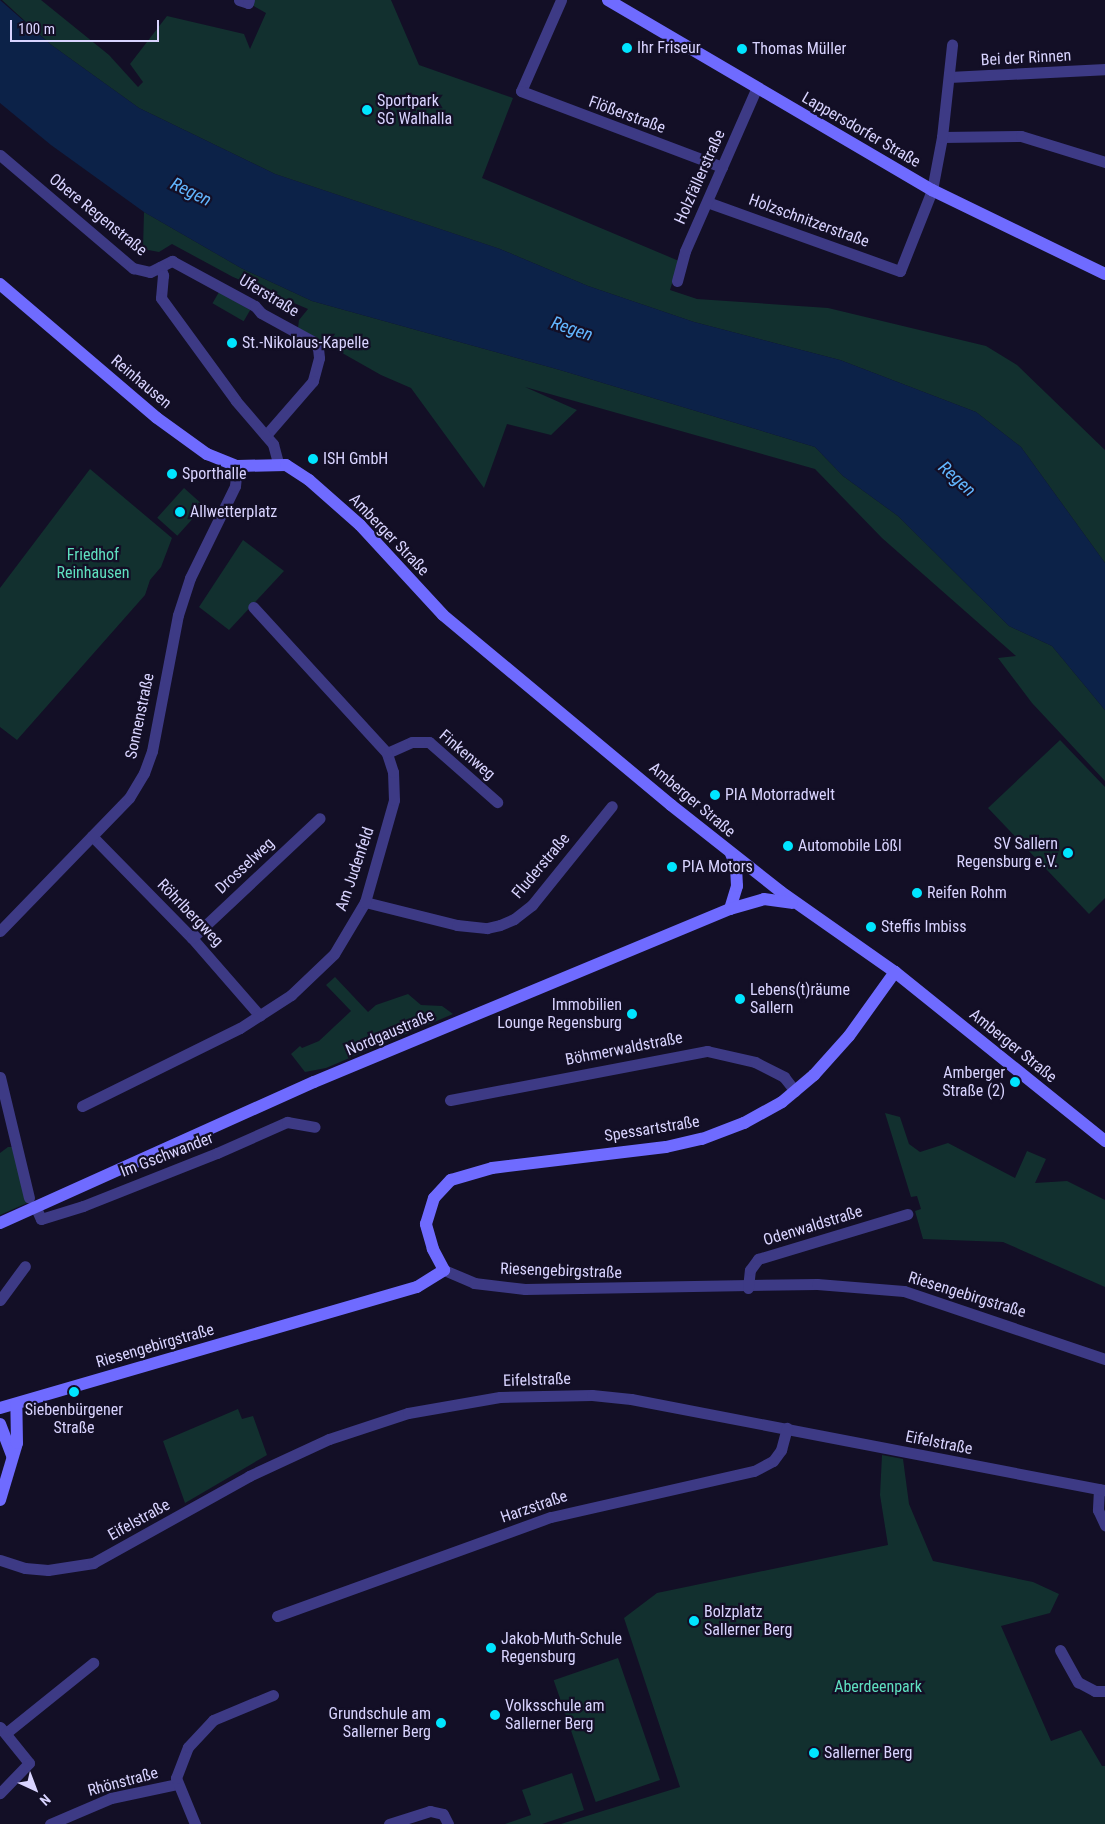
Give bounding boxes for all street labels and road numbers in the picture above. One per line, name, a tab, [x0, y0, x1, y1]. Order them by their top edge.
street label: Bei der Rinnen	[980, 46, 1072, 70]
street label: Lappersdorfer Straße	[798, 88, 924, 172]
street label: Flößerstraße	[586, 92, 668, 138]
street label: Holzfällerstraße	[671, 127, 729, 227]
street label: Obere Regenstraße	[45, 170, 151, 260]
street label: Holzschnitzerstraße	[746, 190, 872, 252]
street label: Uferstraße	[236, 271, 302, 321]
street label: Reinhausen	[107, 351, 175, 413]
street label: Amberger Straße	[345, 490, 433, 580]
street label: Sonnenstraße	[122, 671, 158, 761]
street label: Finkenweg	[435, 726, 499, 784]
street label: Amberger Straße	[645, 758, 739, 842]
street label: Am Judenfeld	[332, 824, 378, 914]
street label: Fluderstraße	[508, 829, 574, 903]
street label: Drosselweg	[212, 834, 278, 898]
street label: Röhrlbergweg	[153, 875, 227, 951]
street label: Amberger Straße	[966, 1005, 1060, 1087]
street label: Nordgaustraße	[343, 1006, 437, 1060]
street label: Böhmerwaldstraße	[564, 1028, 684, 1070]
street label: Spessartstraße	[603, 1112, 701, 1146]
street label: Im Gschwander	[118, 1129, 216, 1181]
street label: Odenwaldstraße	[761, 1202, 865, 1250]
street label: Riesengebirgstraße	[500, 1259, 622, 1283]
street label: Riesengebirgstraße	[906, 1268, 1028, 1322]
street label: Riesengebirgstraße	[94, 1320, 216, 1372]
street label: Eifelstraße	[503, 1369, 571, 1391]
street label: Eifelstraße	[904, 1427, 974, 1459]
street label: Harzstraße	[498, 1487, 570, 1527]
street label: Eifelstraße	[105, 1495, 173, 1545]
street label: Rhönstraße	[86, 1763, 160, 1801]

